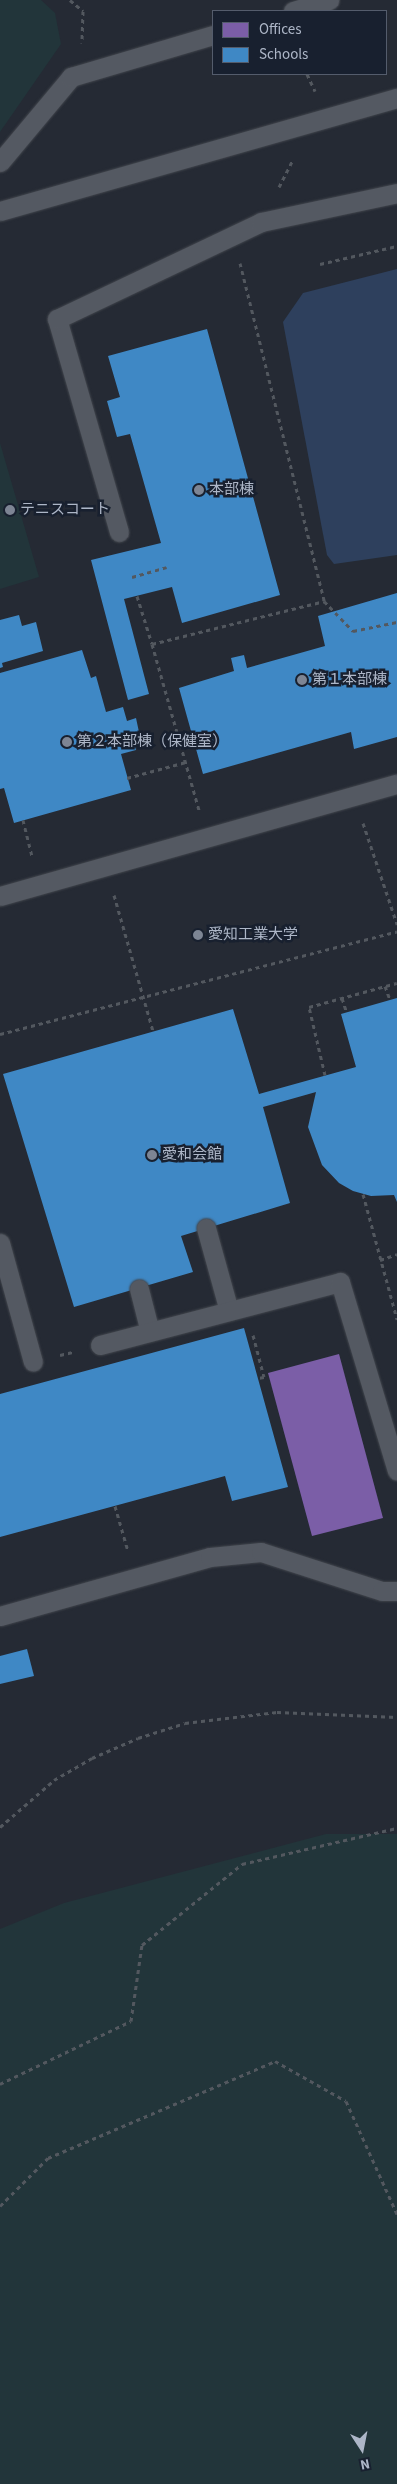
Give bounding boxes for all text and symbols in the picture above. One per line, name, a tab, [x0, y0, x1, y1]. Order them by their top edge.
legend	[212, 10, 387, 75]
text: Offices	[259, 19, 302, 40]
text: Schools	[259, 44, 308, 65]
place label: 本部棟	[209, 481, 254, 499]
marker: 本部棟	[193, 484, 205, 496]
place label: テニスコート	[20, 501, 110, 519]
marker: テニスコート	[4, 504, 16, 516]
place label: 第１本部棟	[312, 671, 387, 689]
marker: 第１本部棟	[296, 674, 308, 686]
place label: 第２本部棟（保健室）	[77, 733, 227, 751]
marker: 第２本部棟（保健室）	[61, 736, 73, 748]
place label: 愛知工業大学	[208, 926, 298, 944]
marker: 愛知工業大学	[192, 929, 204, 941]
place label: 愛和会館	[162, 1146, 222, 1164]
marker: 愛和会館	[146, 1149, 158, 1161]
north arrow	[337, 2424, 387, 2474]
text: N	[358, 2453, 371, 2474]

